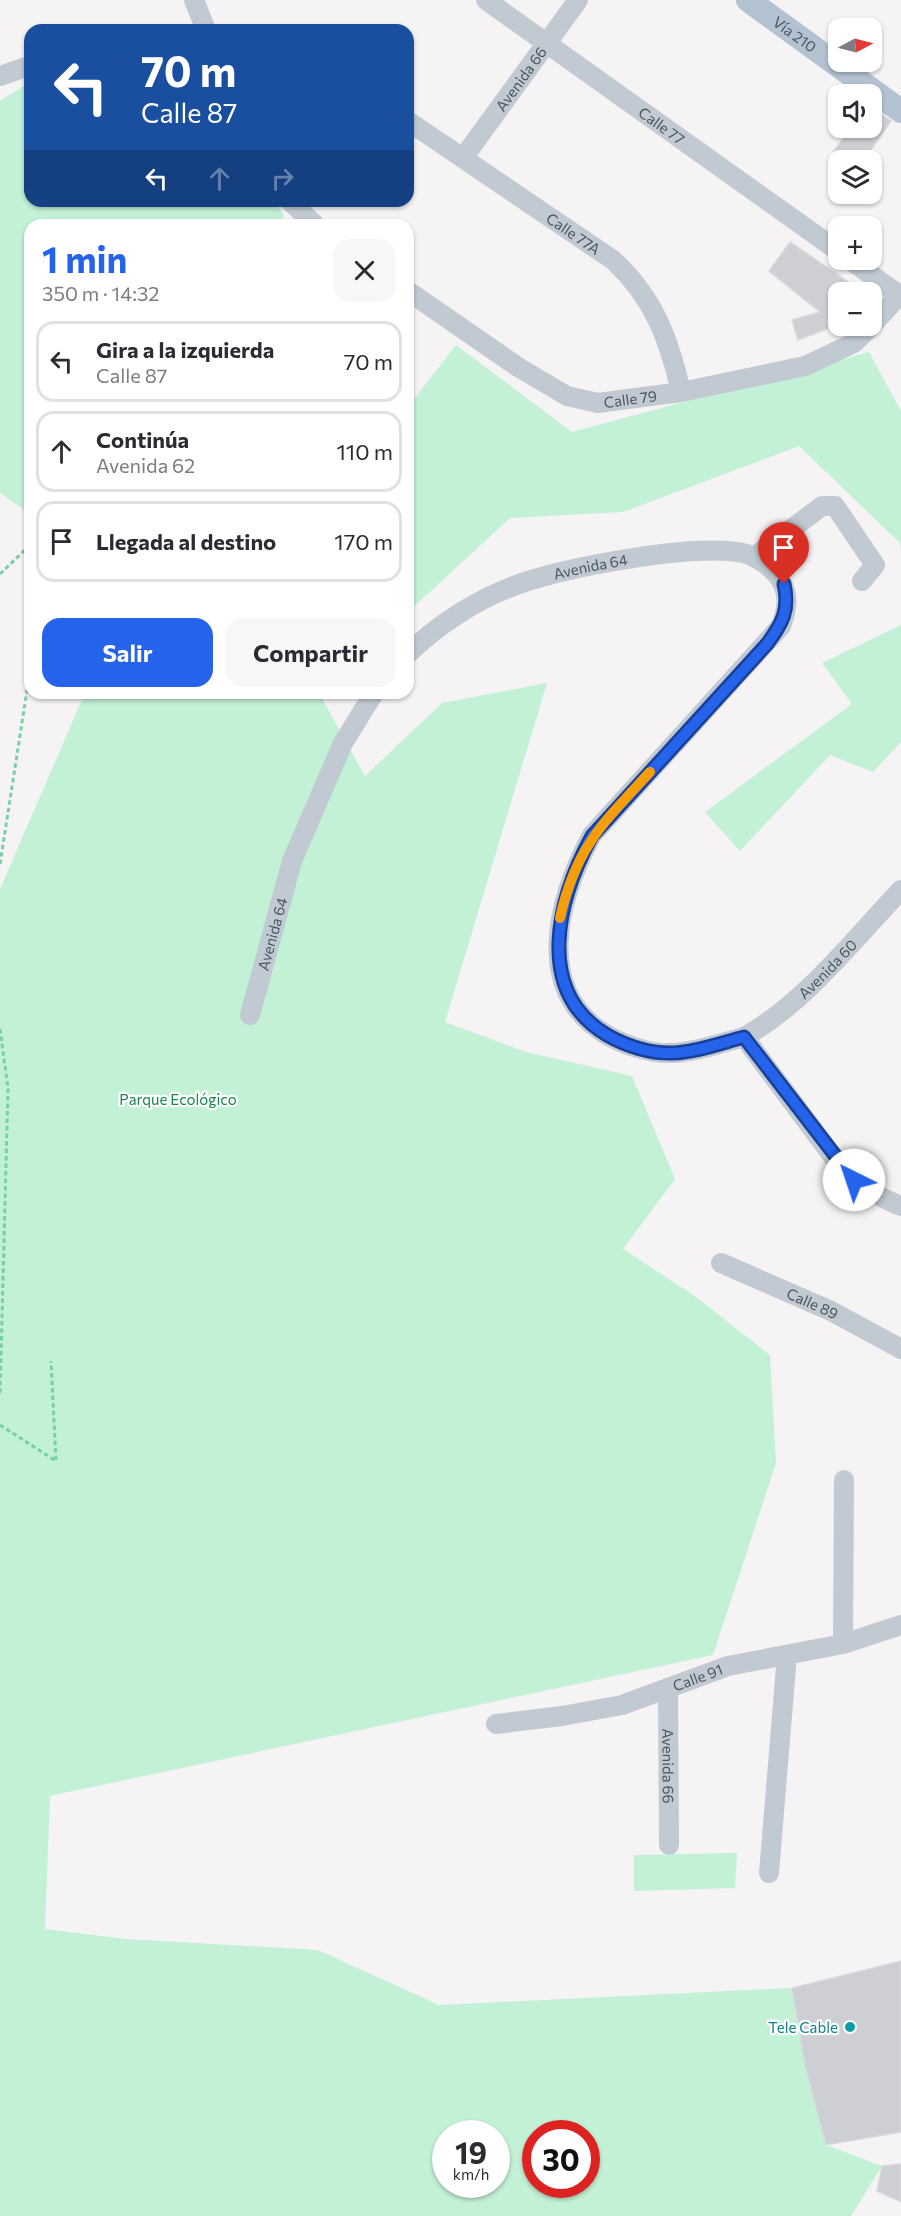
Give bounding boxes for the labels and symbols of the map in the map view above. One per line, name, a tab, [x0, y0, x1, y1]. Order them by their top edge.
street label: Vía 210	[770, 12, 820, 56]
north arrow	[828, 18, 882, 72]
street label: Avenida 66	[491, 43, 550, 114]
street label: Calle 77	[635, 103, 688, 148]
street label: Calle 77A	[543, 209, 604, 258]
street label: Calle 79	[603, 386, 658, 411]
pin	[758, 522, 809, 584]
street label: Avenida 64	[552, 550, 629, 583]
street label: Avenida 64	[254, 895, 291, 973]
street label: Avenida 60	[794, 935, 860, 1002]
park label: Parque Ecológico	[119, 1090, 237, 1108]
position arrow	[822, 1148, 886, 1212]
street label: Calle 89	[784, 1284, 842, 1322]
street label: Calle 91	[670, 1660, 725, 1695]
street label: Avenida 66	[659, 1728, 678, 1804]
place label: Tele Cable	[768, 2018, 838, 2036]
marker: Tele Cable	[843, 2020, 857, 2034]
speed limit sign: 30	[522, 2120, 600, 2198]

